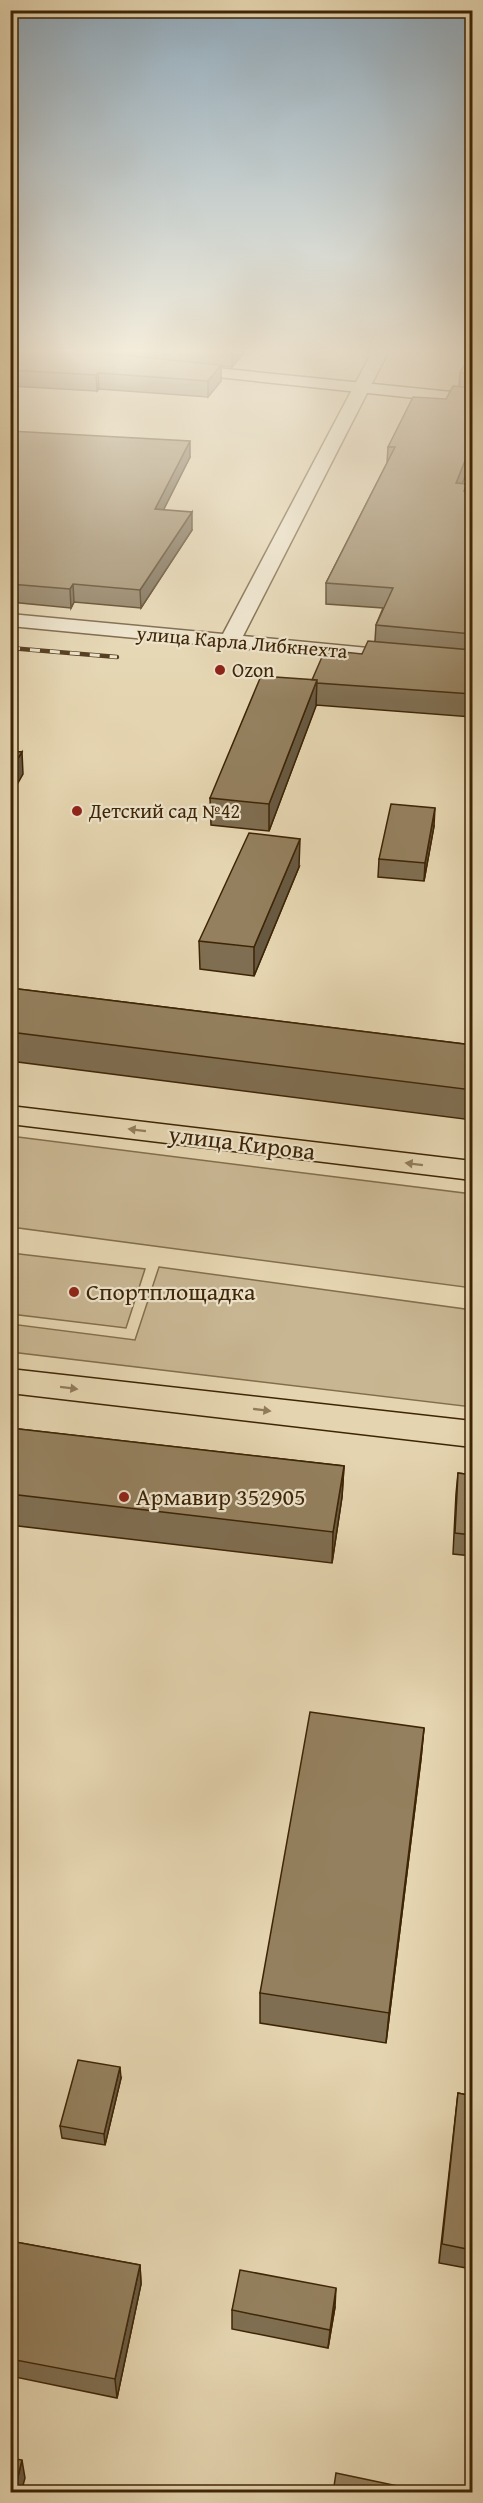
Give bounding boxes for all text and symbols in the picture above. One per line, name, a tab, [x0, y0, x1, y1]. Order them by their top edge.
street label: улица Карла Либкнехта	[134, 618, 349, 665]
place label: Ozon	[232, 655, 274, 684]
marker: Ozon	[213, 663, 227, 677]
place label: Детский сад №42	[88, 796, 240, 825]
marker: Детский сад №42	[70, 804, 84, 818]
street label: улица Кирова	[166, 1116, 318, 1169]
one-way arrow	[128, 1126, 147, 1135]
one-way arrow	[405, 1159, 424, 1169]
place label: Спортплощадка	[86, 1274, 256, 1309]
marker: Спортплощадка	[67, 1285, 81, 1299]
one-way arrow	[59, 1383, 78, 1393]
one-way arrow	[253, 1405, 272, 1415]
place label: Армавир 352905	[136, 1479, 306, 1514]
marker: Армавир 352905	[117, 1490, 131, 1504]

